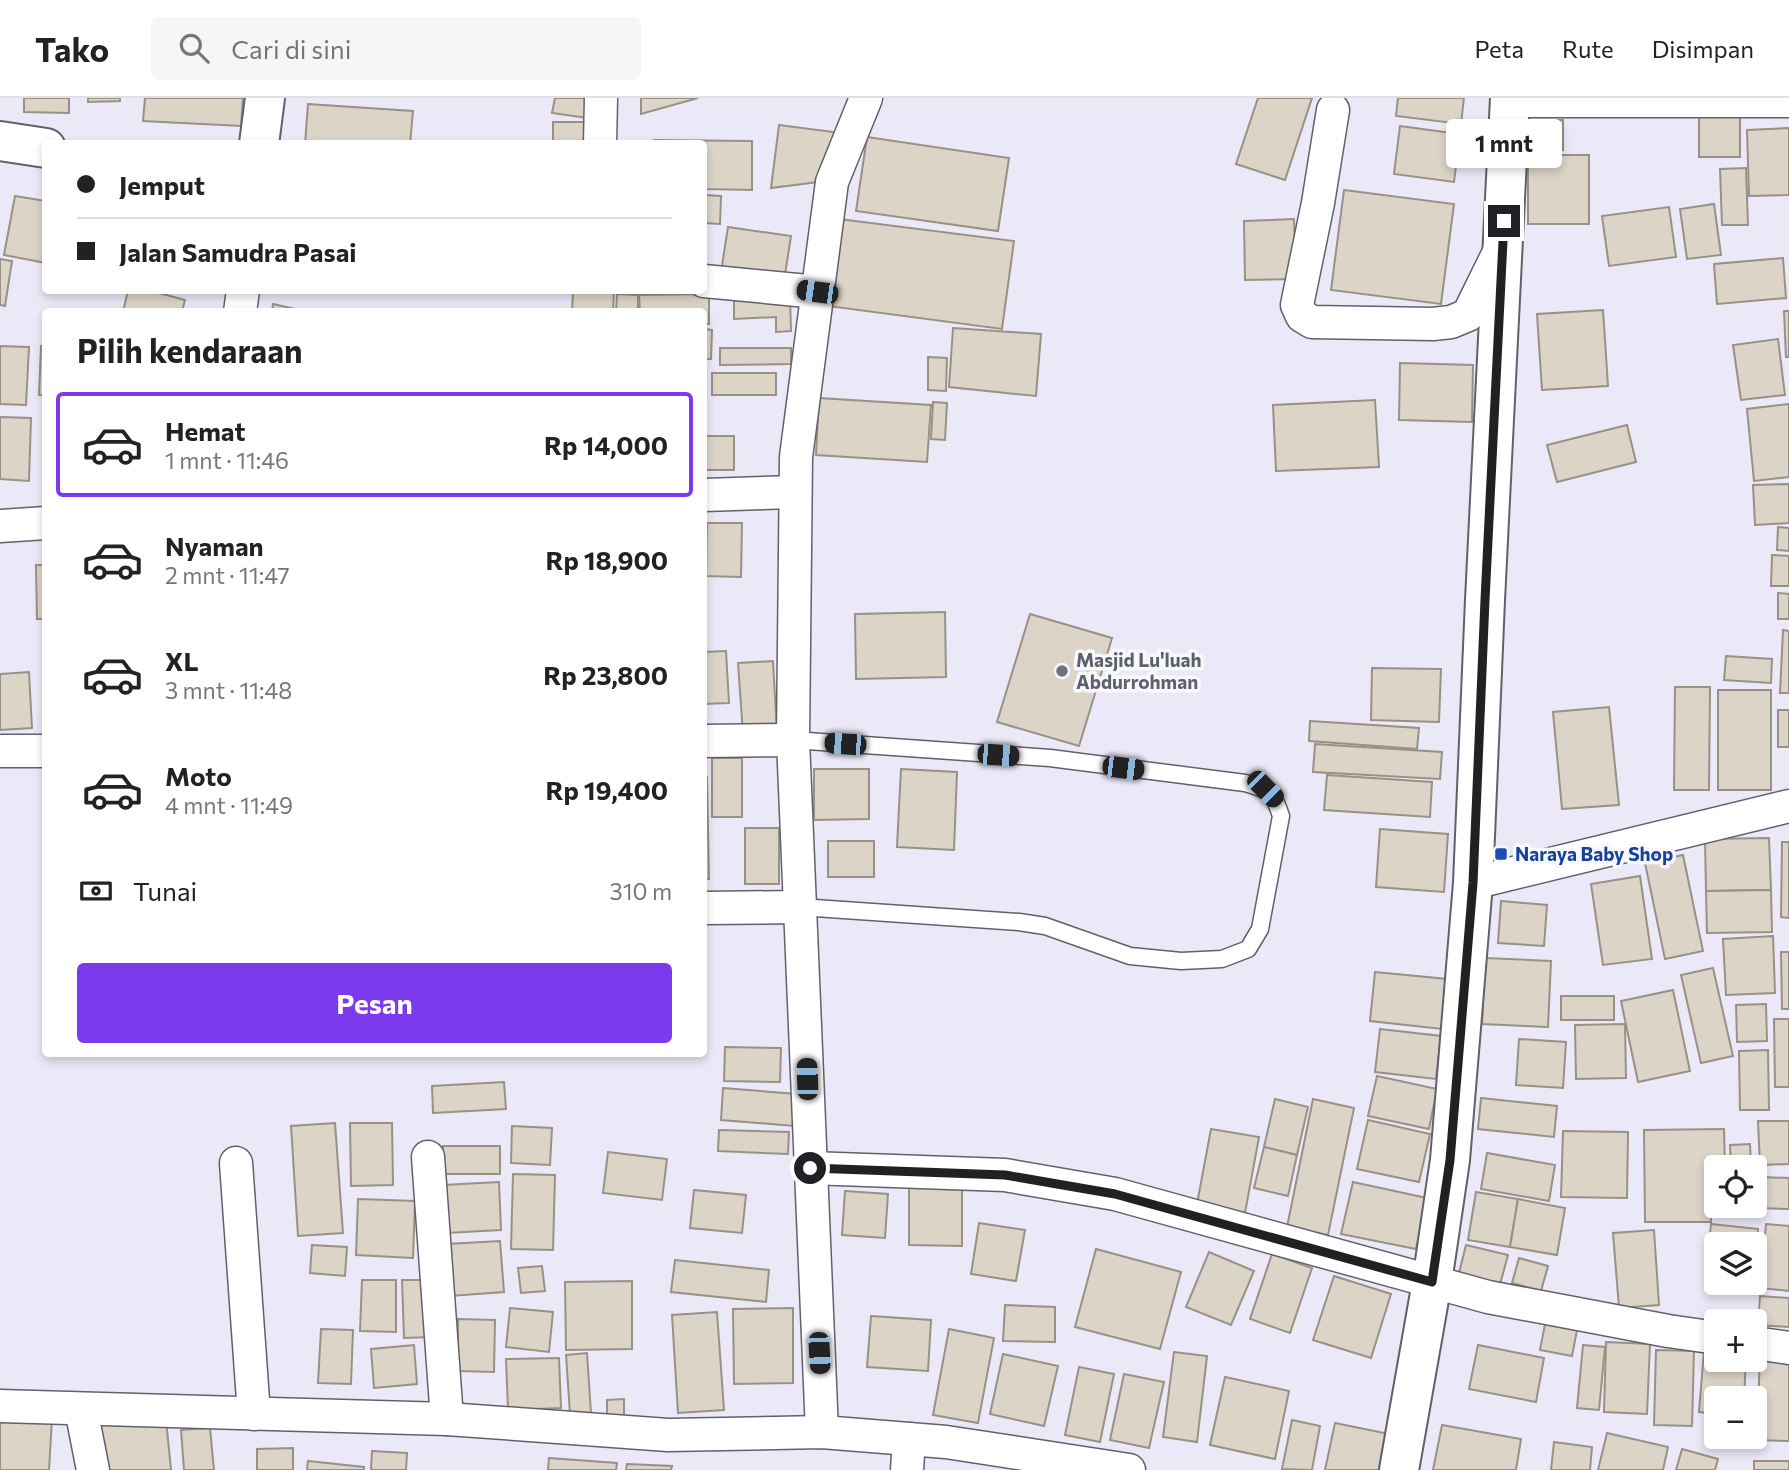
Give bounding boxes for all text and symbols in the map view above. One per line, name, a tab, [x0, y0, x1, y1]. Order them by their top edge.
search box	[151, 17, 641, 80]
text: Tako	[35, 28, 109, 69]
icon: search	[175, 29, 213, 67]
text: Cari di sini	[231, 33, 351, 64]
text: Peta	[1474, 34, 1524, 63]
text: Rute	[1562, 34, 1614, 63]
text: Disimpan	[1652, 34, 1754, 63]
callout: 1 mnt	[1446, 120, 1562, 169]
text: 1 mnt	[1475, 129, 1533, 157]
text: Jemput	[119, 169, 205, 200]
route end	[1488, 205, 1520, 237]
text: Jalan Samudra Pasai	[119, 236, 357, 267]
car	[795, 279, 840, 305]
text: Pilih kendaraan	[77, 330, 303, 370]
icon: car	[81, 413, 144, 476]
text: Hemat	[165, 415, 246, 446]
text: Rp 14,000	[544, 429, 668, 460]
text: 1 mnt · 11:46	[165, 446, 289, 474]
icon: car	[81, 528, 144, 591]
text: Nyaman	[165, 530, 264, 561]
text: Rp 18,900	[545, 544, 668, 575]
text: 2 mnt · 11:47	[165, 561, 290, 589]
icon: car	[81, 643, 144, 706]
text: XL	[165, 645, 199, 676]
place label: Masjid Lu'luah Abdurrohman	[1076, 648, 1201, 693]
text: Rp 23,800	[543, 659, 668, 690]
marker: Masjid Lu'luah Abdurrohman	[1054, 663, 1070, 679]
text: 3 mnt · 11:48	[165, 676, 292, 704]
car	[824, 732, 867, 756]
car	[977, 743, 1020, 767]
car	[1101, 755, 1146, 781]
icon: car	[81, 758, 144, 821]
text: Moto	[165, 760, 232, 791]
car	[1243, 767, 1288, 811]
text: Rp 19,400	[545, 774, 668, 805]
text: 4 mnt · 11:49	[165, 791, 293, 819]
place label: Naraya Baby Shop	[1515, 842, 1673, 865]
marker: Naraya Baby Shop	[1493, 846, 1509, 862]
icon: cash	[77, 872, 115, 910]
text: Tunai	[133, 875, 197, 906]
text: 310 m	[610, 877, 672, 905]
button: Pesan	[77, 963, 672, 1043]
car	[796, 1058, 819, 1100]
route start	[794, 1152, 826, 1184]
map controls	[1704, 1155, 1767, 1449]
button: locate	[1704, 1155, 1767, 1218]
button: layers	[1704, 1232, 1767, 1295]
button: +	[1704, 1309, 1767, 1372]
car	[808, 1331, 831, 1375]
button: −	[1704, 1386, 1767, 1449]

